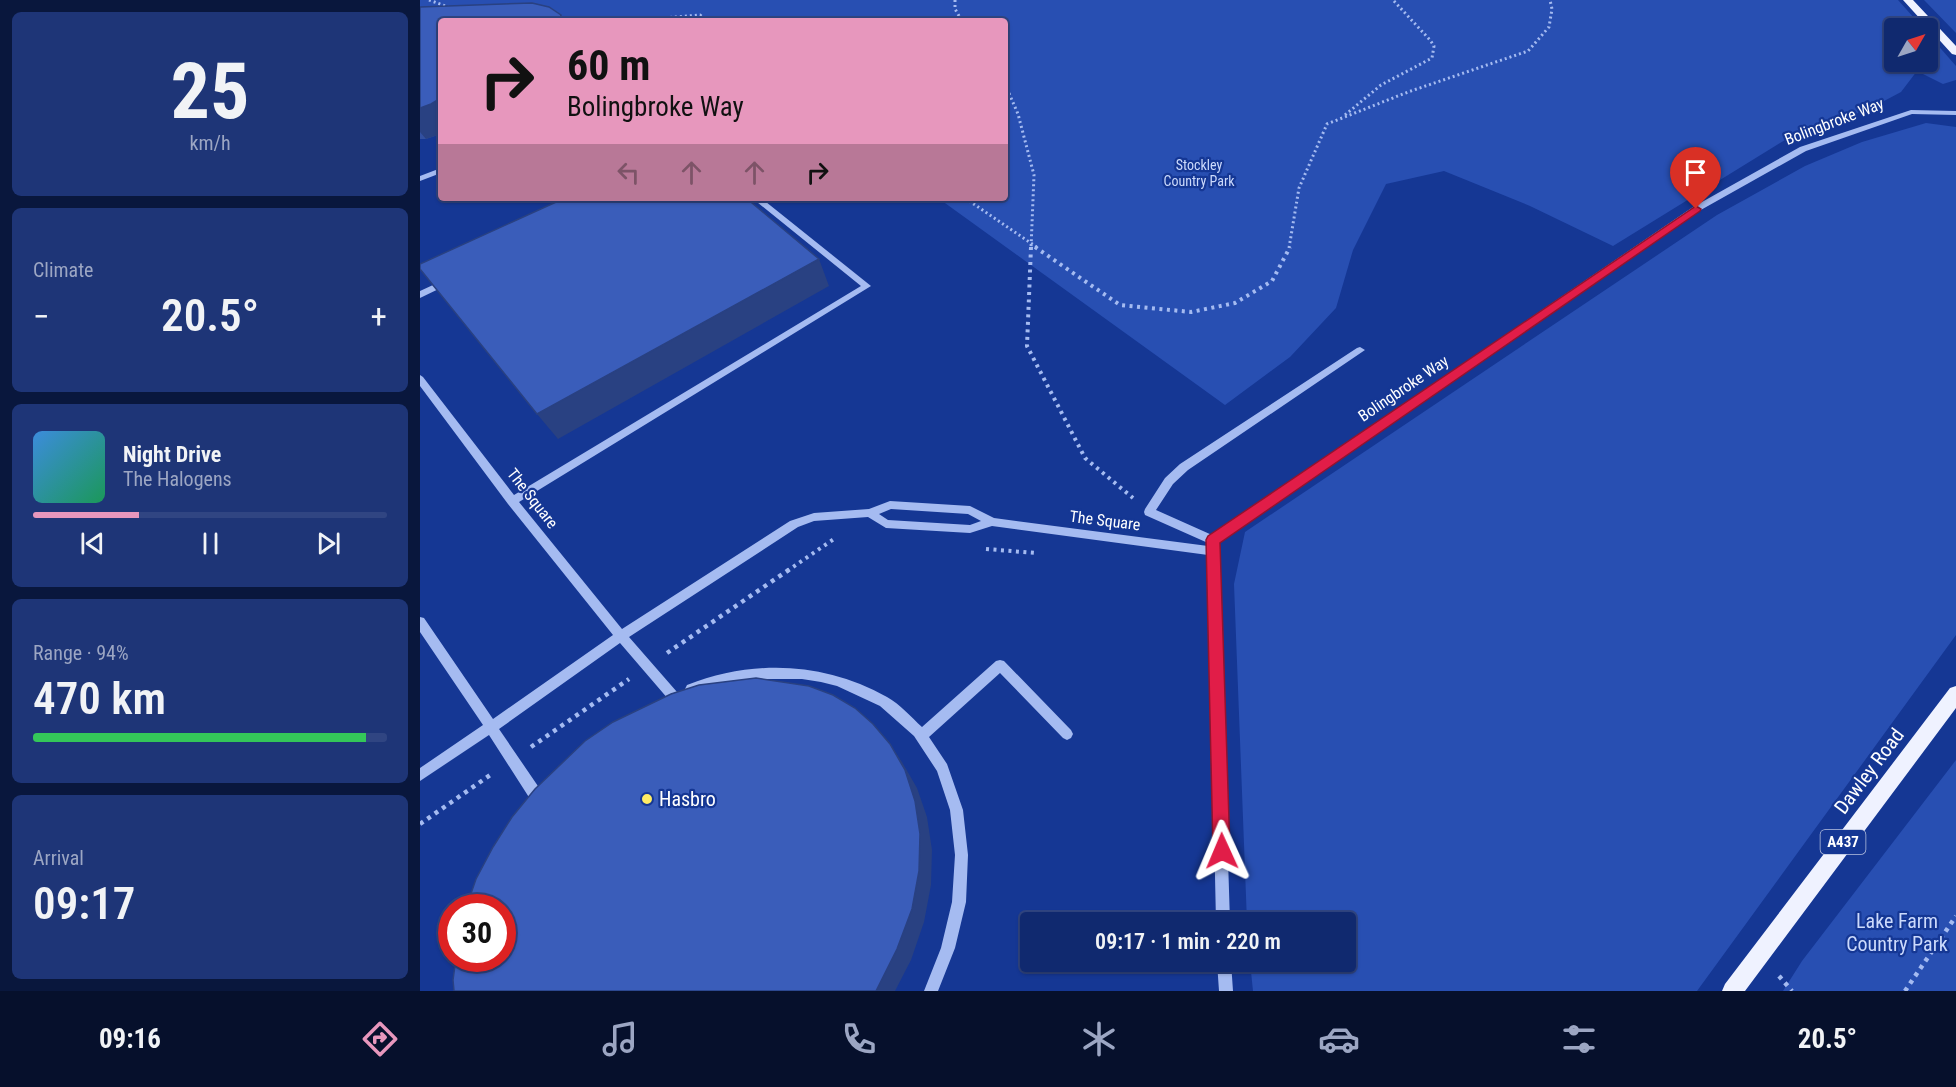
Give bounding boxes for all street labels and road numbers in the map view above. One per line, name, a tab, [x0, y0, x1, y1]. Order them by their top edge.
street label: Bolingbroke Way	[1782, 94, 1887, 149]
street label: Bolingbroke Way	[1355, 351, 1452, 426]
street label: The Square	[503, 464, 562, 532]
street label: The Square	[1068, 507, 1141, 534]
street label: Dawley Road	[1829, 723, 1909, 819]
road number: A437	[1820, 830, 1866, 854]

